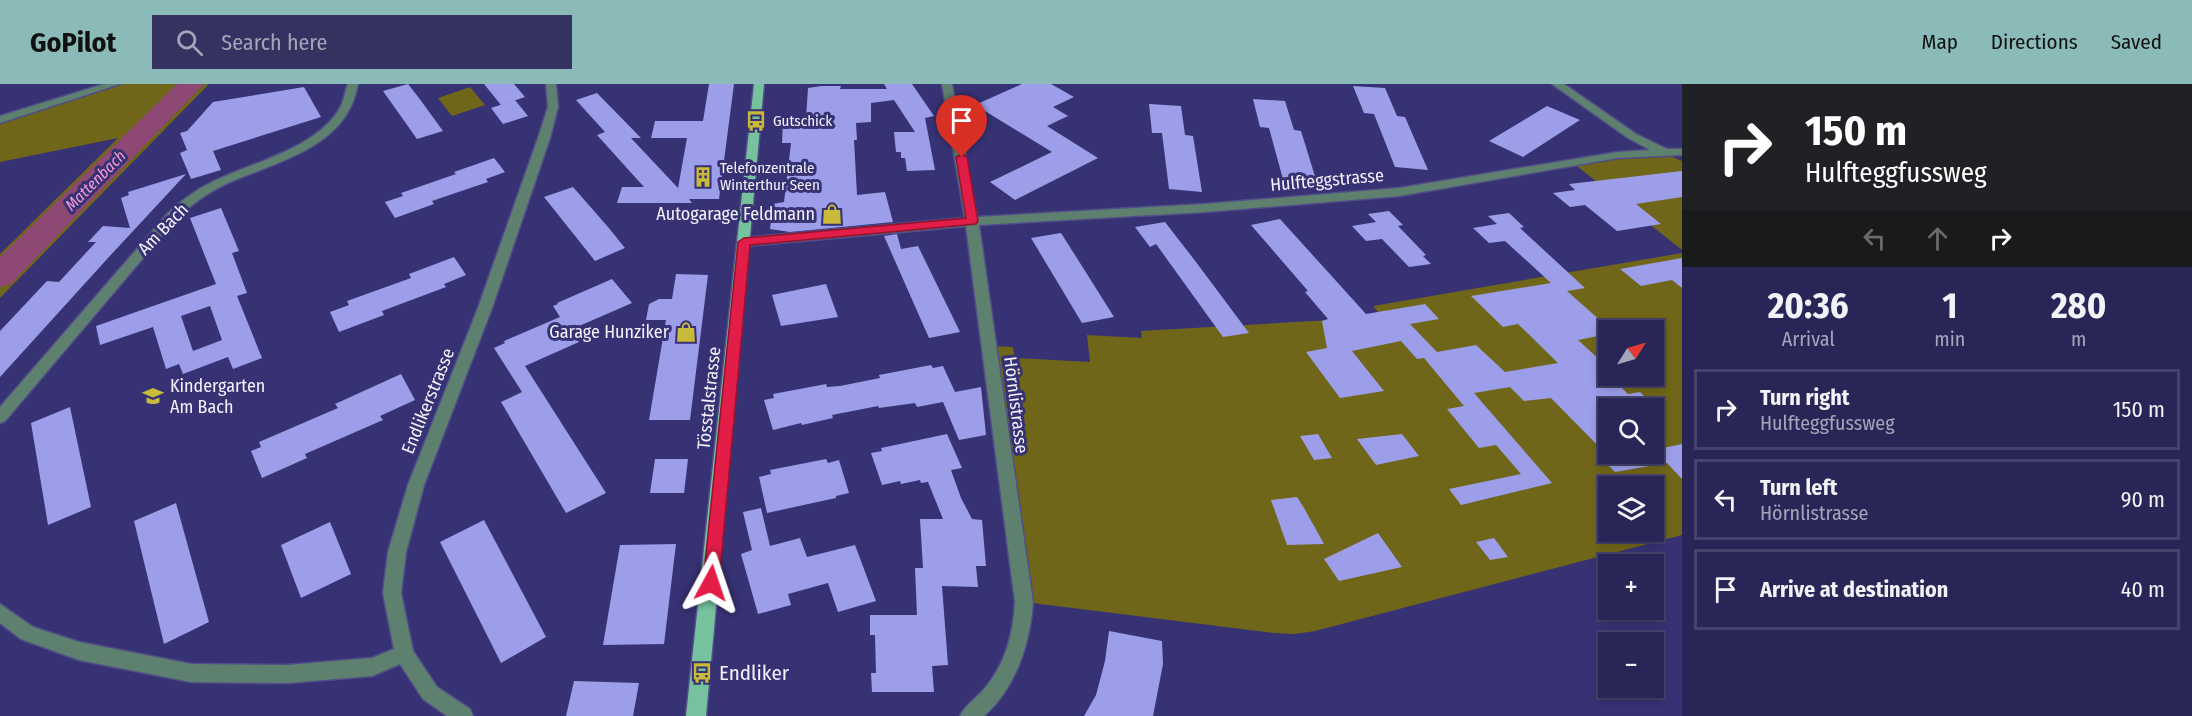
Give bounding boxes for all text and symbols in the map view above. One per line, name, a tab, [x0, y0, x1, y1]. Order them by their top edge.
search box	[152, 15, 572, 69]
text: GoPilot	[30, 26, 116, 59]
icon: search	[173, 26, 206, 59]
text: Search here	[221, 29, 327, 56]
text: Map	[1921, 29, 1958, 55]
text: Directions	[1991, 29, 2078, 55]
text: Saved	[2111, 29, 2162, 55]
pin	[936, 95, 987, 157]
icon: arrive	[945, 104, 978, 137]
text: 150 m	[1805, 106, 1907, 156]
icon: right	[1706, 108, 1784, 186]
bus stop icon: Gutschick	[744, 109, 768, 133]
place label: Gutschick	[773, 112, 832, 130]
water label: Mattenbach	[61, 146, 130, 215]
text: Hulfteggfussweg	[1805, 157, 1987, 189]
place label: Telefonzentrale Winterthur Seen	[720, 159, 820, 194]
street label: Hulfteggstrasse	[1269, 164, 1385, 196]
building icon: Telefonzentrale Winterthur Seen	[691, 165, 715, 189]
street label: Am Bach	[133, 199, 193, 259]
shop icon: Autogarage Feldmann	[820, 202, 844, 226]
place label: Autogarage Feldmann	[656, 203, 815, 225]
icon: left	[1858, 222, 1891, 255]
icon: ahead	[1921, 222, 1954, 255]
icon: right	[1984, 222, 2017, 255]
text: 20:36	[1768, 284, 1849, 328]
text: 1	[1942, 284, 1957, 328]
text: 280	[2051, 284, 2106, 328]
shop icon: Garage Hunziker	[674, 320, 698, 344]
north arrow	[1598, 320, 1664, 386]
map controls	[1598, 320, 1664, 698]
place label: Garage Hunziker	[549, 321, 670, 343]
text: Arrival	[1782, 327, 1835, 351]
text: min	[1934, 327, 1965, 351]
text: m	[2071, 327, 2086, 351]
street label: Endlikerstrasse	[397, 345, 459, 457]
street label: Tösstalstrasse	[693, 345, 725, 450]
street label: Hörnlistrasse	[999, 355, 1033, 455]
place label: Kindergarten Am Bach	[170, 375, 265, 418]
school or university icon: Kindergarten Am Bach	[141, 384, 165, 408]
text: Turn right	[1760, 384, 1849, 411]
icon: right	[1709, 393, 1742, 426]
text: 150 m	[2113, 396, 2165, 423]
button: search	[1598, 398, 1664, 464]
text: Hulfteggfussweg	[1760, 411, 1895, 435]
text: Turn left	[1760, 474, 1838, 501]
button: layers	[1598, 476, 1664, 542]
icon: left	[1709, 483, 1742, 516]
text: 90 m	[2121, 486, 2165, 513]
text: Hörnlistrasse	[1760, 501, 1868, 525]
position arrow	[679, 551, 743, 615]
button: +	[1598, 554, 1664, 620]
icon: arrive	[1709, 573, 1742, 606]
text: Arrive at destination	[1760, 576, 1948, 603]
text: 40 m	[2121, 576, 2165, 603]
button: −	[1598, 632, 1664, 698]
place label: Endliker	[719, 660, 790, 686]
bus stop icon: Endliker	[690, 661, 714, 685]

